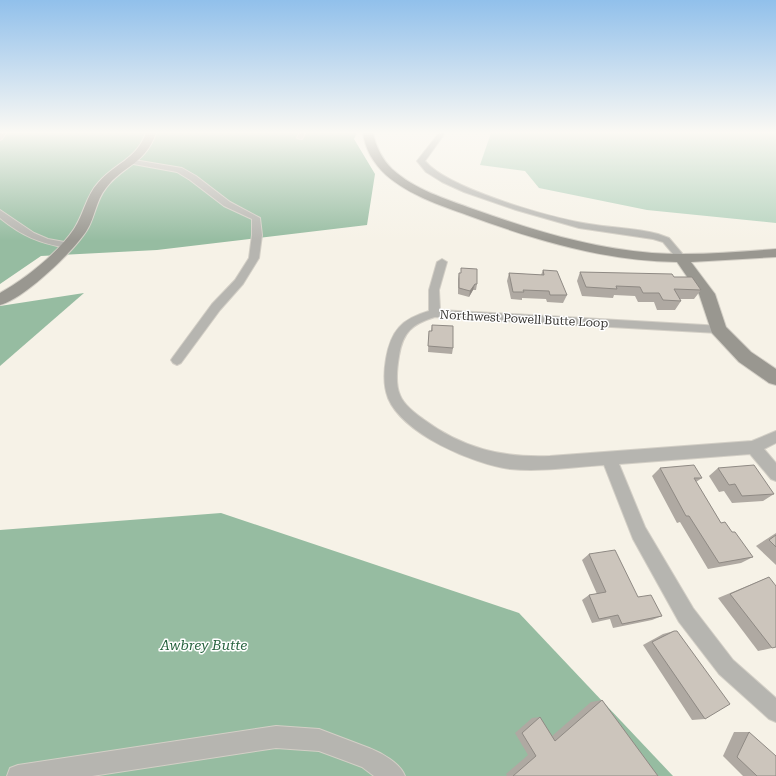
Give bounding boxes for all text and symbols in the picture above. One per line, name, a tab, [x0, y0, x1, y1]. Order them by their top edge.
street label: Northwest Powell Butte Loop	[439, 308, 609, 330]
park label: Awbrey Butte	[160, 637, 247, 653]

